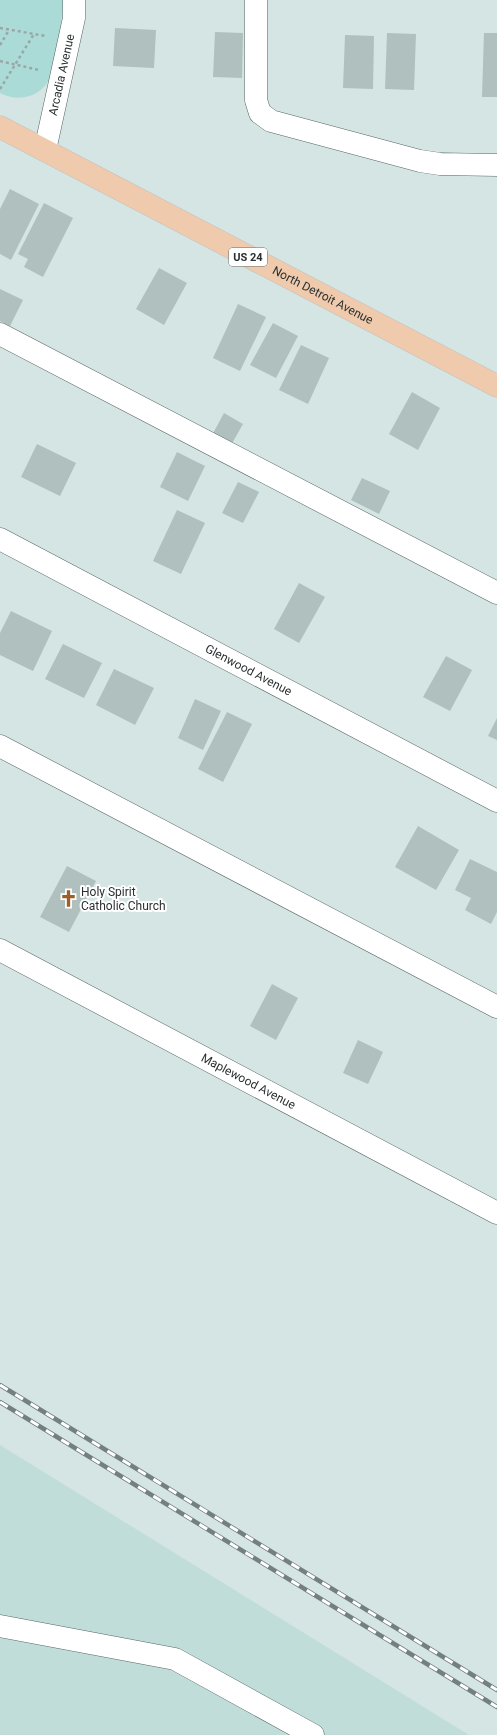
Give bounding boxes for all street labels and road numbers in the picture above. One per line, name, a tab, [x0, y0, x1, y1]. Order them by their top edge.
street label: Arcadia Avenue	[46, 33, 77, 117]
road number: US 24	[229, 248, 267, 266]
street label: North Detroit Avenue	[270, 263, 375, 327]
street label: Glenwood Avenue	[203, 641, 294, 699]
street label: Maplewood Avenue	[199, 1051, 298, 1112]

